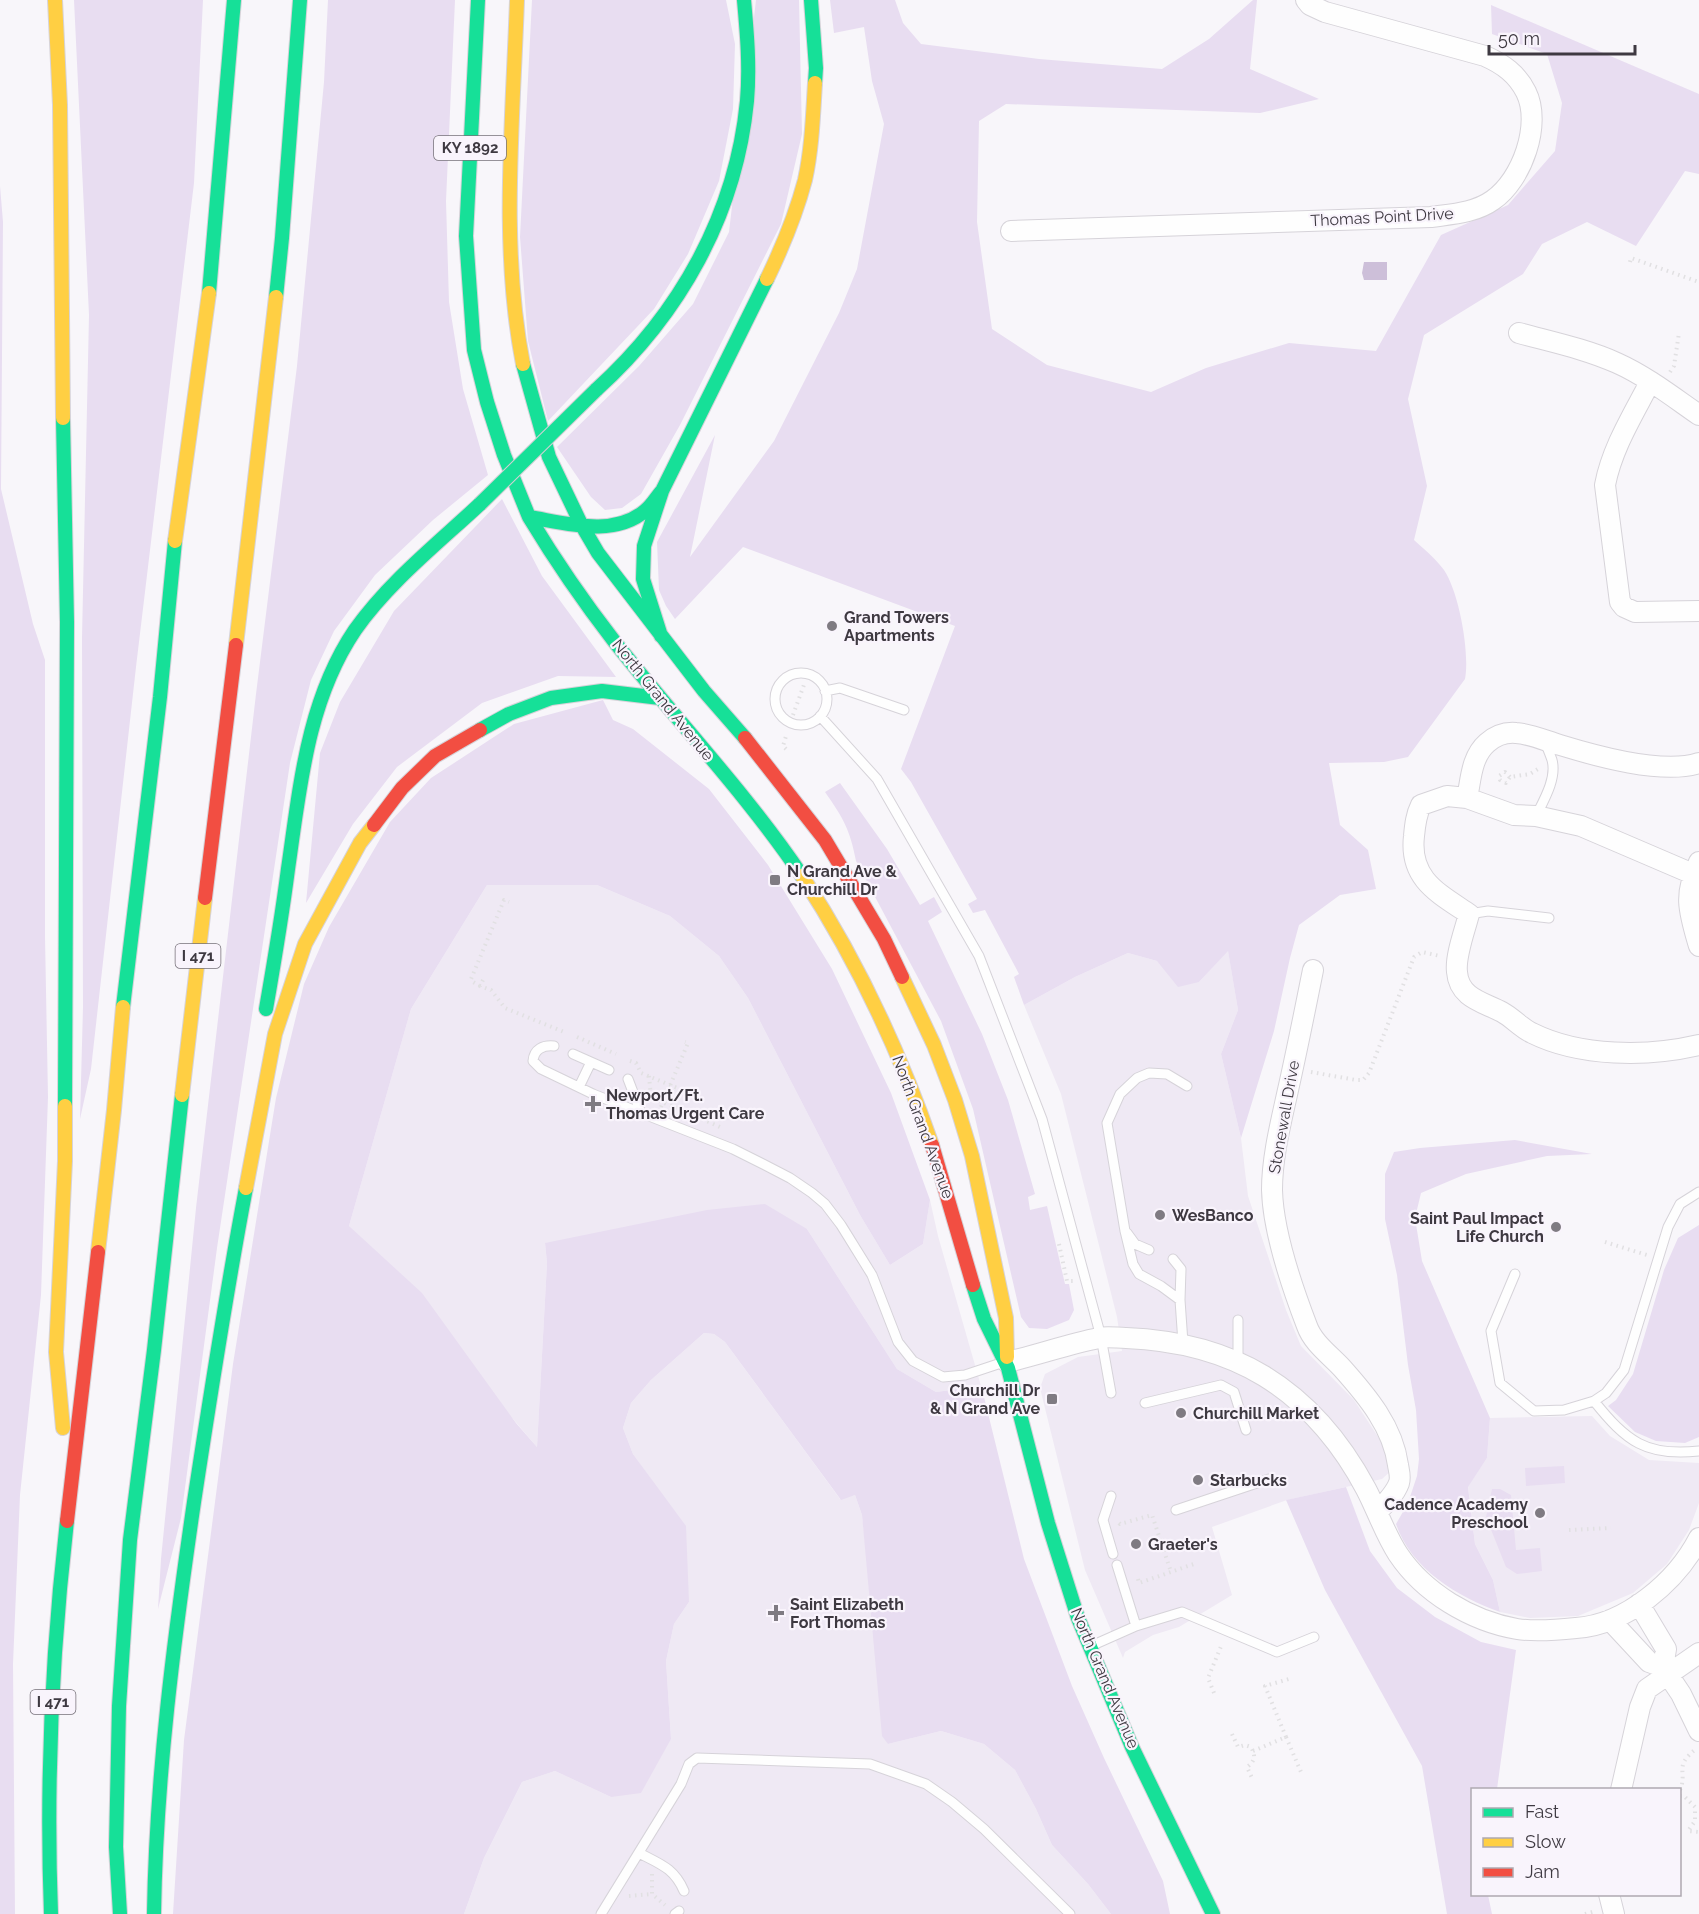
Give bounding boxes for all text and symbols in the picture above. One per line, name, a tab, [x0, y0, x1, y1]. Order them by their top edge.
scale bar	[1489, 18, 1634, 56]
text: 50 m	[1498, 28, 1540, 49]
road number: KY 1892	[434, 136, 506, 160]
street label: Thomas Point Drive	[1310, 204, 1454, 230]
place label: Grand Towers Apartments	[844, 608, 949, 645]
marker: Grand Towers Apartments	[825, 619, 839, 633]
street label: North Grand Avenue	[608, 635, 718, 765]
place label: N Grand Ave & Churchill Dr	[787, 862, 897, 899]
marker: N Grand Ave & Churchill Dr	[768, 873, 782, 887]
road number: I 471	[176, 944, 220, 968]
street label: North Grand Avenue	[888, 1053, 958, 1201]
street label: Stonewall Drive	[1265, 1059, 1303, 1175]
place label: Newport/Ft. Thomas Urgent Care	[606, 1086, 765, 1123]
marker: Newport/Ft. Thomas Urgent Care	[584, 1095, 602, 1113]
place label: WesBanco	[1172, 1206, 1254, 1225]
marker: WesBanco	[1153, 1208, 1167, 1222]
place label: Saint Paul Impact Life Church	[1410, 1209, 1544, 1246]
marker: Saint Paul Impact Life Church	[1549, 1220, 1563, 1234]
place label: Churchill Dr & N Grand Ave	[930, 1381, 1040, 1418]
marker: Churchill Dr & N Grand Ave	[1045, 1392, 1059, 1406]
place label: Churchill Market	[1193, 1404, 1319, 1423]
marker: Churchill Market	[1174, 1406, 1188, 1420]
place label: Starbucks	[1210, 1471, 1287, 1490]
marker: Starbucks	[1191, 1473, 1205, 1487]
place label: Cadence Academy Preschool	[1384, 1495, 1529, 1532]
marker: Cadence Academy Preschool	[1533, 1506, 1547, 1520]
place label: Graeter's	[1148, 1535, 1218, 1554]
marker: Graeter's	[1129, 1537, 1143, 1551]
place label: Saint Elizabeth Fort Thomas	[790, 1595, 904, 1632]
marker: Saint Elizabeth Fort Thomas	[767, 1604, 785, 1622]
street label: North Grand Avenue	[1067, 1605, 1143, 1751]
road number: I 471	[31, 1690, 76, 1714]
legend	[1471, 1788, 1681, 1896]
text: Fast	[1525, 1801, 1559, 1822]
text: Slow	[1525, 1831, 1566, 1852]
text: Jam	[1525, 1861, 1560, 1882]

